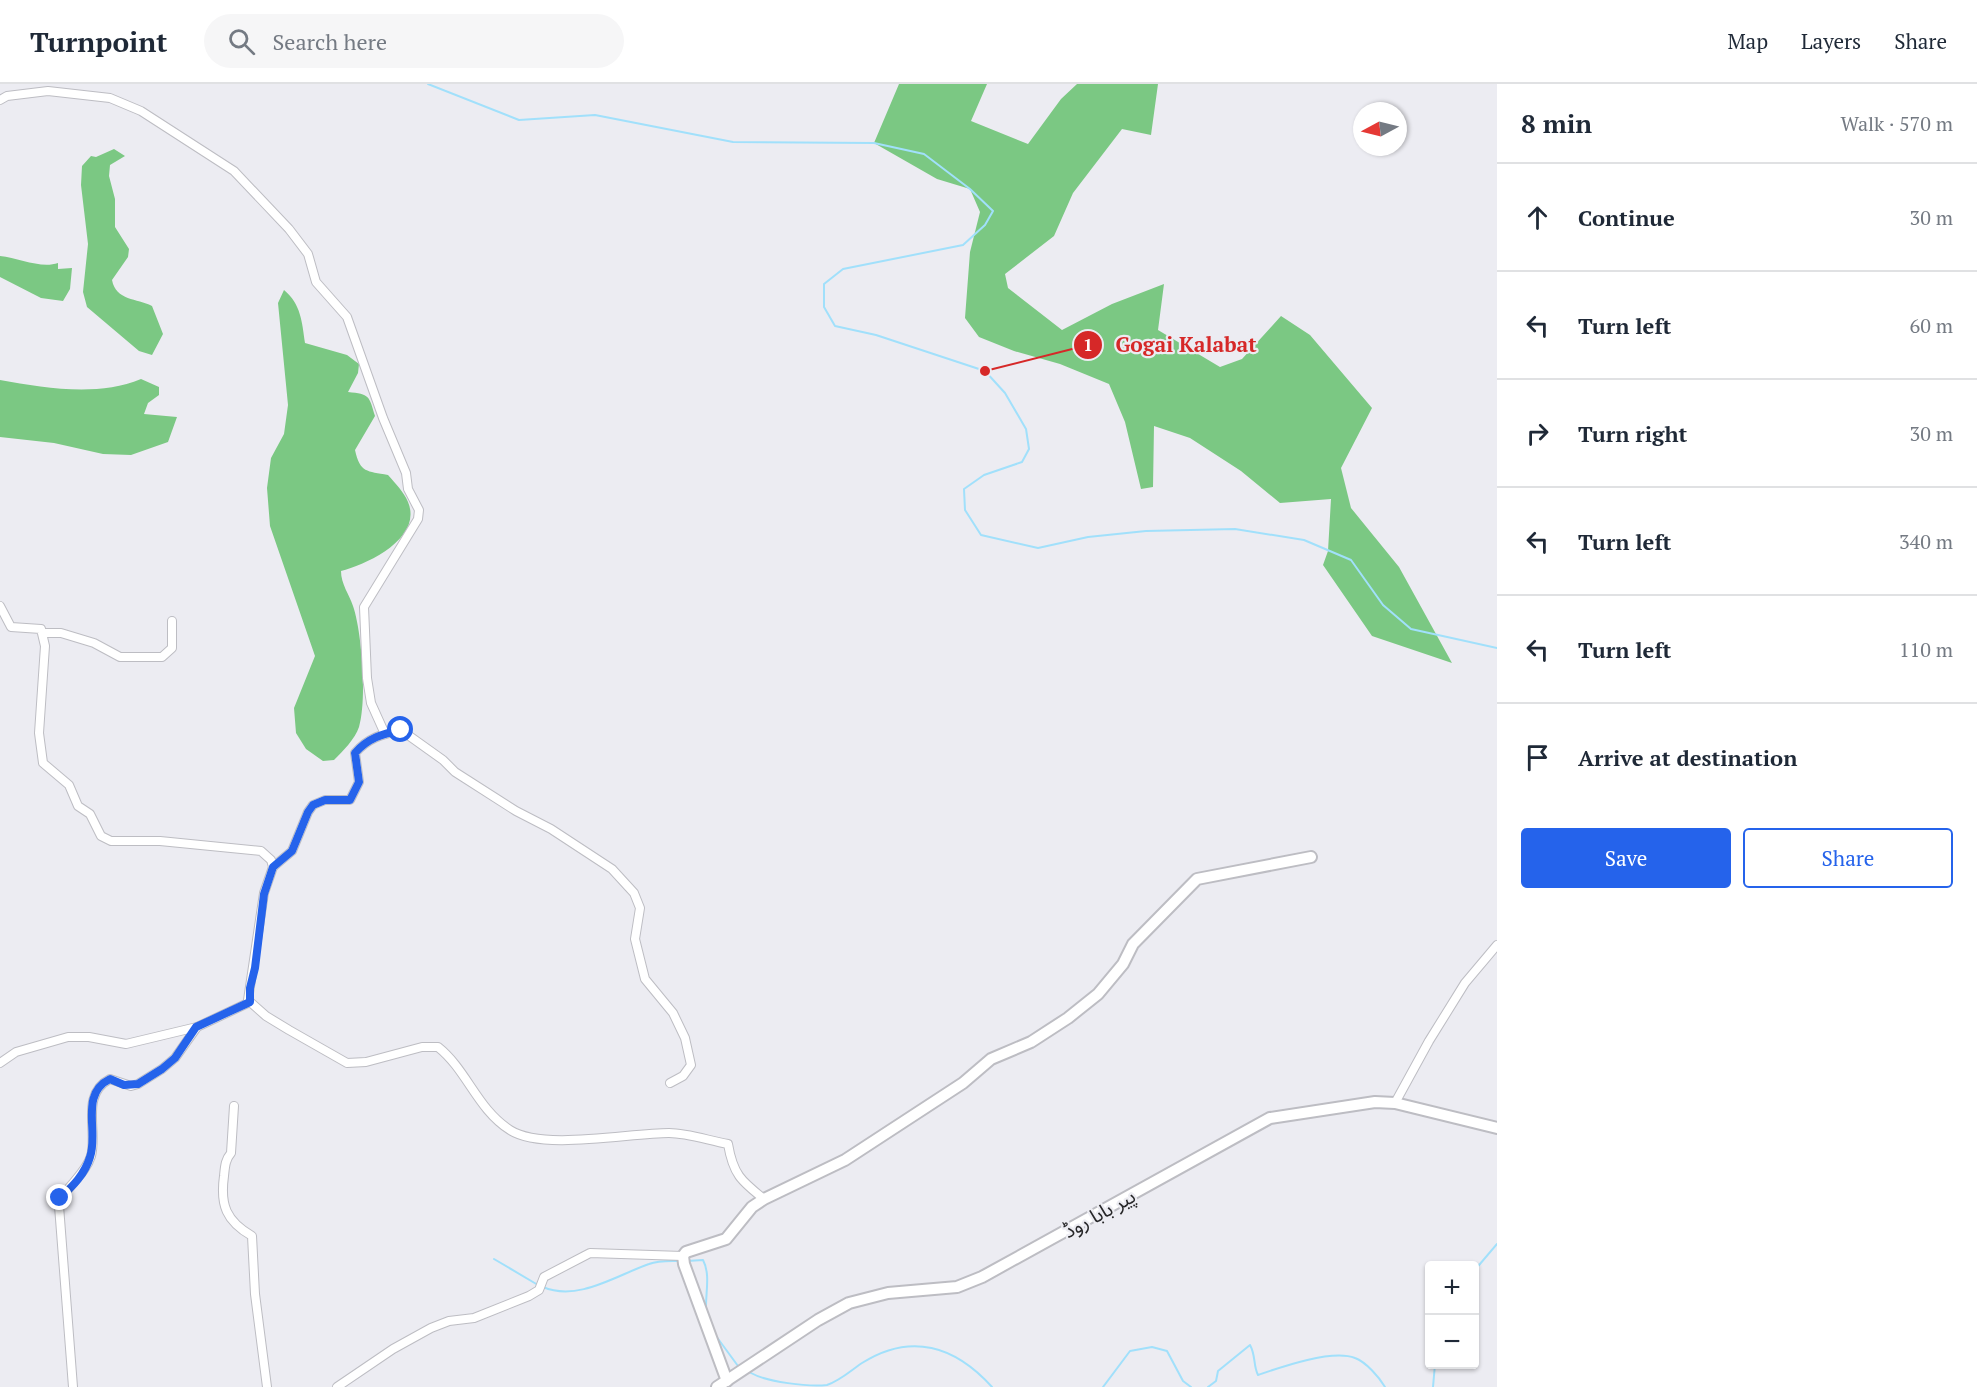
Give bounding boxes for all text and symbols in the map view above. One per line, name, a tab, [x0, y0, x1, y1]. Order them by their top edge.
search box	[204, 14, 624, 68]
text: Turnpoint	[30, 23, 168, 60]
icon: search	[225, 25, 258, 58]
text: Search here	[273, 27, 387, 56]
text: Map	[1727, 27, 1768, 55]
text: Layers	[1801, 27, 1861, 55]
text: Share	[1894, 27, 1947, 55]
north arrow	[1353, 102, 1407, 156]
text: 8 min	[1521, 106, 1592, 140]
text: Walk · 570 m	[1841, 110, 1953, 137]
icon: ahead	[1521, 201, 1554, 234]
text: Continue	[1578, 203, 1675, 232]
text: 30 m	[1910, 204, 1953, 231]
icon: left	[1521, 309, 1554, 342]
text: Turn left	[1578, 311, 1671, 340]
text: 60 m	[1910, 312, 1953, 339]
callout: Gogai Kalabat	[1073, 325, 1269, 364]
text: Gogai Kalabat	[1115, 330, 1257, 358]
text: 1	[1083, 332, 1093, 356]
icon: right	[1521, 417, 1554, 450]
text: Turn right	[1578, 419, 1687, 448]
text: 30 m	[1910, 420, 1953, 447]
icon: left	[1521, 525, 1554, 558]
text: Turn left	[1578, 527, 1671, 556]
text: 340 m	[1899, 528, 1953, 555]
icon: left	[1521, 633, 1554, 666]
text: Turn left	[1578, 635, 1671, 664]
text: 110 m	[1899, 636, 1953, 663]
route start	[387, 716, 413, 742]
icon: arrive	[1521, 741, 1554, 774]
text: Arrive at destination	[1578, 743, 1797, 772]
button: Save	[1521, 828, 1731, 888]
button: Share	[1743, 828, 1953, 888]
street label: پیر بابا روڈ	[1058, 1182, 1140, 1244]
route end	[46, 1184, 72, 1210]
map controls	[1425, 1261, 1479, 1369]
button: +	[1425, 1261, 1479, 1315]
button: −	[1425, 1315, 1479, 1369]

